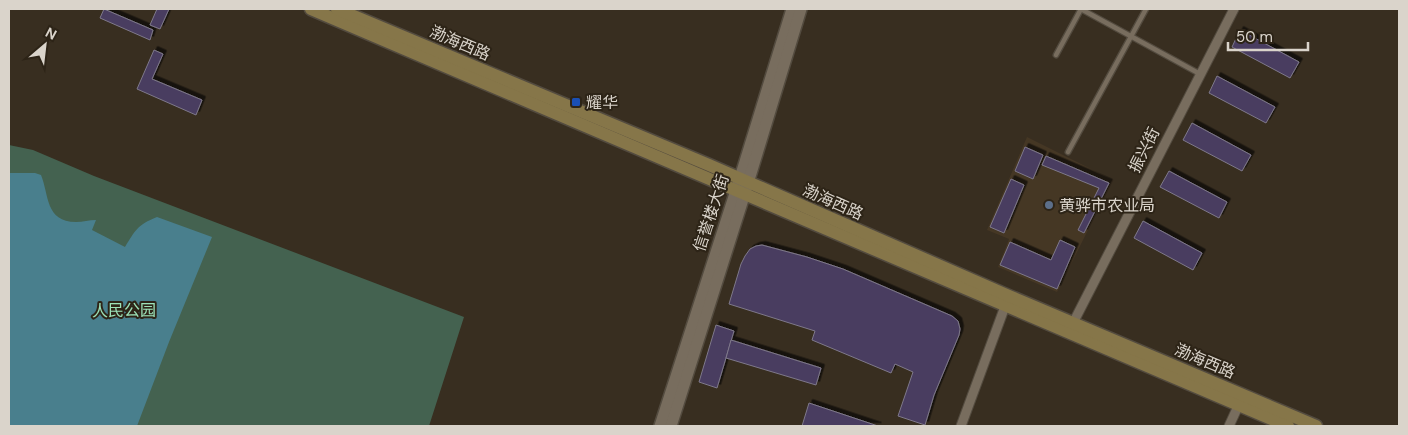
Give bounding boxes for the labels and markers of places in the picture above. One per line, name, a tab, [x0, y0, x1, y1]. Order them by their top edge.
place label: 耀华	[586, 92, 618, 113]
marker: 耀华	[570, 96, 582, 108]
place label: 黄骅市农业局	[1059, 195, 1155, 216]
marker: 黄骅市农业局	[1043, 199, 1055, 211]

